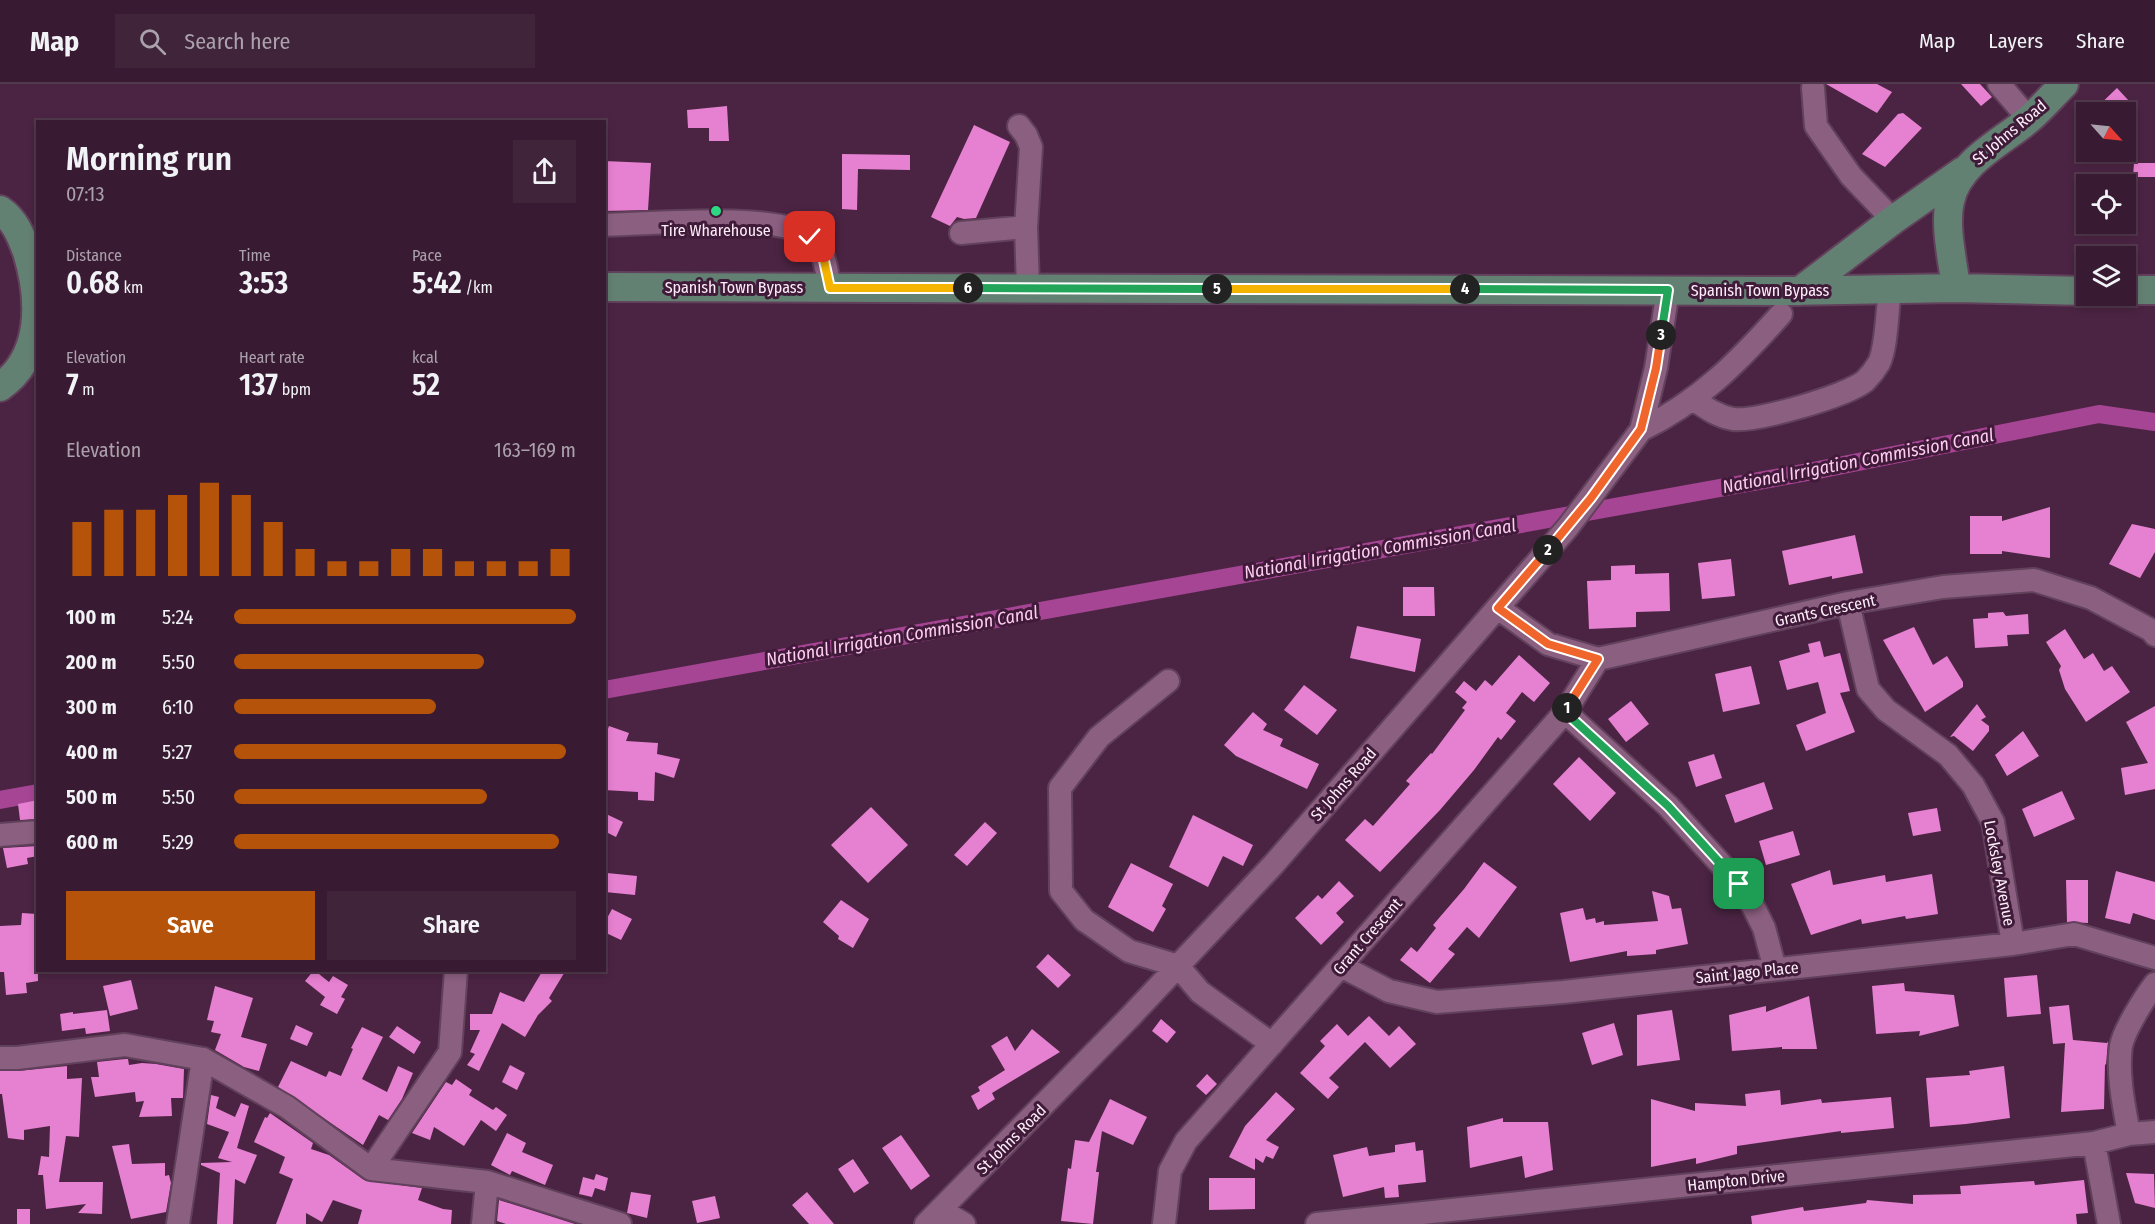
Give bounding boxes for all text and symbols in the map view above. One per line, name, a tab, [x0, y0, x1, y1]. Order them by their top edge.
search box	[115, 14, 535, 68]
text: Map	[30, 25, 79, 58]
icon: search	[136, 25, 169, 58]
text: Search here	[184, 28, 290, 55]
text: Map	[1919, 28, 1955, 54]
text: Layers	[1988, 28, 2043, 54]
text: Share	[2076, 28, 2125, 54]
street label: St Johns Road	[1969, 96, 2050, 169]
north arrow	[2076, 102, 2136, 162]
map controls	[2076, 102, 2136, 306]
text: Morning run	[66, 139, 232, 179]
button: share	[513, 140, 576, 203]
button: locate	[2076, 174, 2136, 234]
text: 07:13	[66, 182, 104, 206]
marker: Tire Wharehouse	[709, 204, 723, 218]
pin	[784, 211, 835, 262]
icon: check	[793, 220, 826, 253]
place label: Tire Wharehouse	[661, 221, 771, 240]
text: Distance	[66, 246, 122, 265]
text: Time	[239, 246, 271, 265]
text: Pace	[412, 246, 442, 265]
button: layers	[2076, 246, 2136, 306]
text: 0.68	[66, 265, 120, 301]
text: 3:53	[239, 265, 288, 301]
text: 5:42	[412, 265, 462, 301]
pin: 6	[953, 273, 983, 303]
pin: 5	[1202, 274, 1232, 304]
pin: 4	[1450, 274, 1480, 304]
text: km	[120, 278, 143, 297]
text: /km	[462, 278, 493, 297]
street label: Spanish Town Bypass	[665, 278, 804, 297]
text: 6	[964, 278, 972, 297]
text: 5	[1213, 279, 1221, 298]
text: 4	[1461, 279, 1469, 298]
street label: Spanish Town Bypass	[1691, 281, 1830, 300]
pin: 3	[1646, 320, 1676, 350]
text: 3	[1657, 325, 1665, 344]
text: Elevation	[66, 348, 126, 367]
text: Heart rate	[239, 348, 305, 367]
text: kcal	[412, 348, 438, 367]
text: 7	[66, 367, 79, 403]
text: 137	[239, 367, 278, 403]
text: 52	[412, 367, 440, 403]
text: m	[79, 380, 95, 399]
text: bpm	[278, 380, 311, 399]
water label: National Irrigation Commission Canal	[1720, 424, 1996, 498]
text: Elevation	[66, 438, 141, 462]
text: 163–169 m	[494, 438, 576, 462]
water label: National Irrigation Commission Canal	[1242, 514, 1518, 584]
pin: 2	[1533, 535, 1563, 565]
text: 2	[1544, 540, 1552, 559]
street label: Grants Crescent	[1773, 590, 1878, 630]
water label: National Irrigation Commission Canal	[764, 601, 1040, 671]
text: 100 m	[66, 605, 116, 629]
text: 5:24	[162, 605, 194, 629]
text: 200 m	[66, 650, 117, 674]
text: 5:50	[162, 650, 195, 674]
pin: 1	[1552, 693, 1582, 723]
text: 300 m	[66, 695, 117, 719]
text: 6:10	[162, 695, 194, 719]
text: 1	[1564, 698, 1570, 717]
text: 400 m	[66, 740, 118, 764]
text: 5:27	[162, 740, 192, 764]
street label: St Johns Road	[1307, 744, 1380, 825]
text: 500 m	[66, 785, 117, 809]
text: 5:50	[162, 785, 195, 809]
street label: Locksley Avenue	[1980, 819, 2019, 928]
text: 600 m	[66, 830, 118, 854]
text: 5:29	[162, 830, 194, 854]
pin	[1713, 858, 1764, 909]
icon: arrive	[1722, 867, 1755, 900]
button: Save	[66, 891, 315, 960]
button: Share	[327, 891, 576, 960]
street label: Grant Crescent	[1329, 894, 1406, 979]
street label: Saint Jago Place	[1695, 958, 1800, 987]
street label: St Johns Road	[973, 1101, 1050, 1178]
street label: Hampton Drive	[1686, 1166, 1786, 1195]

